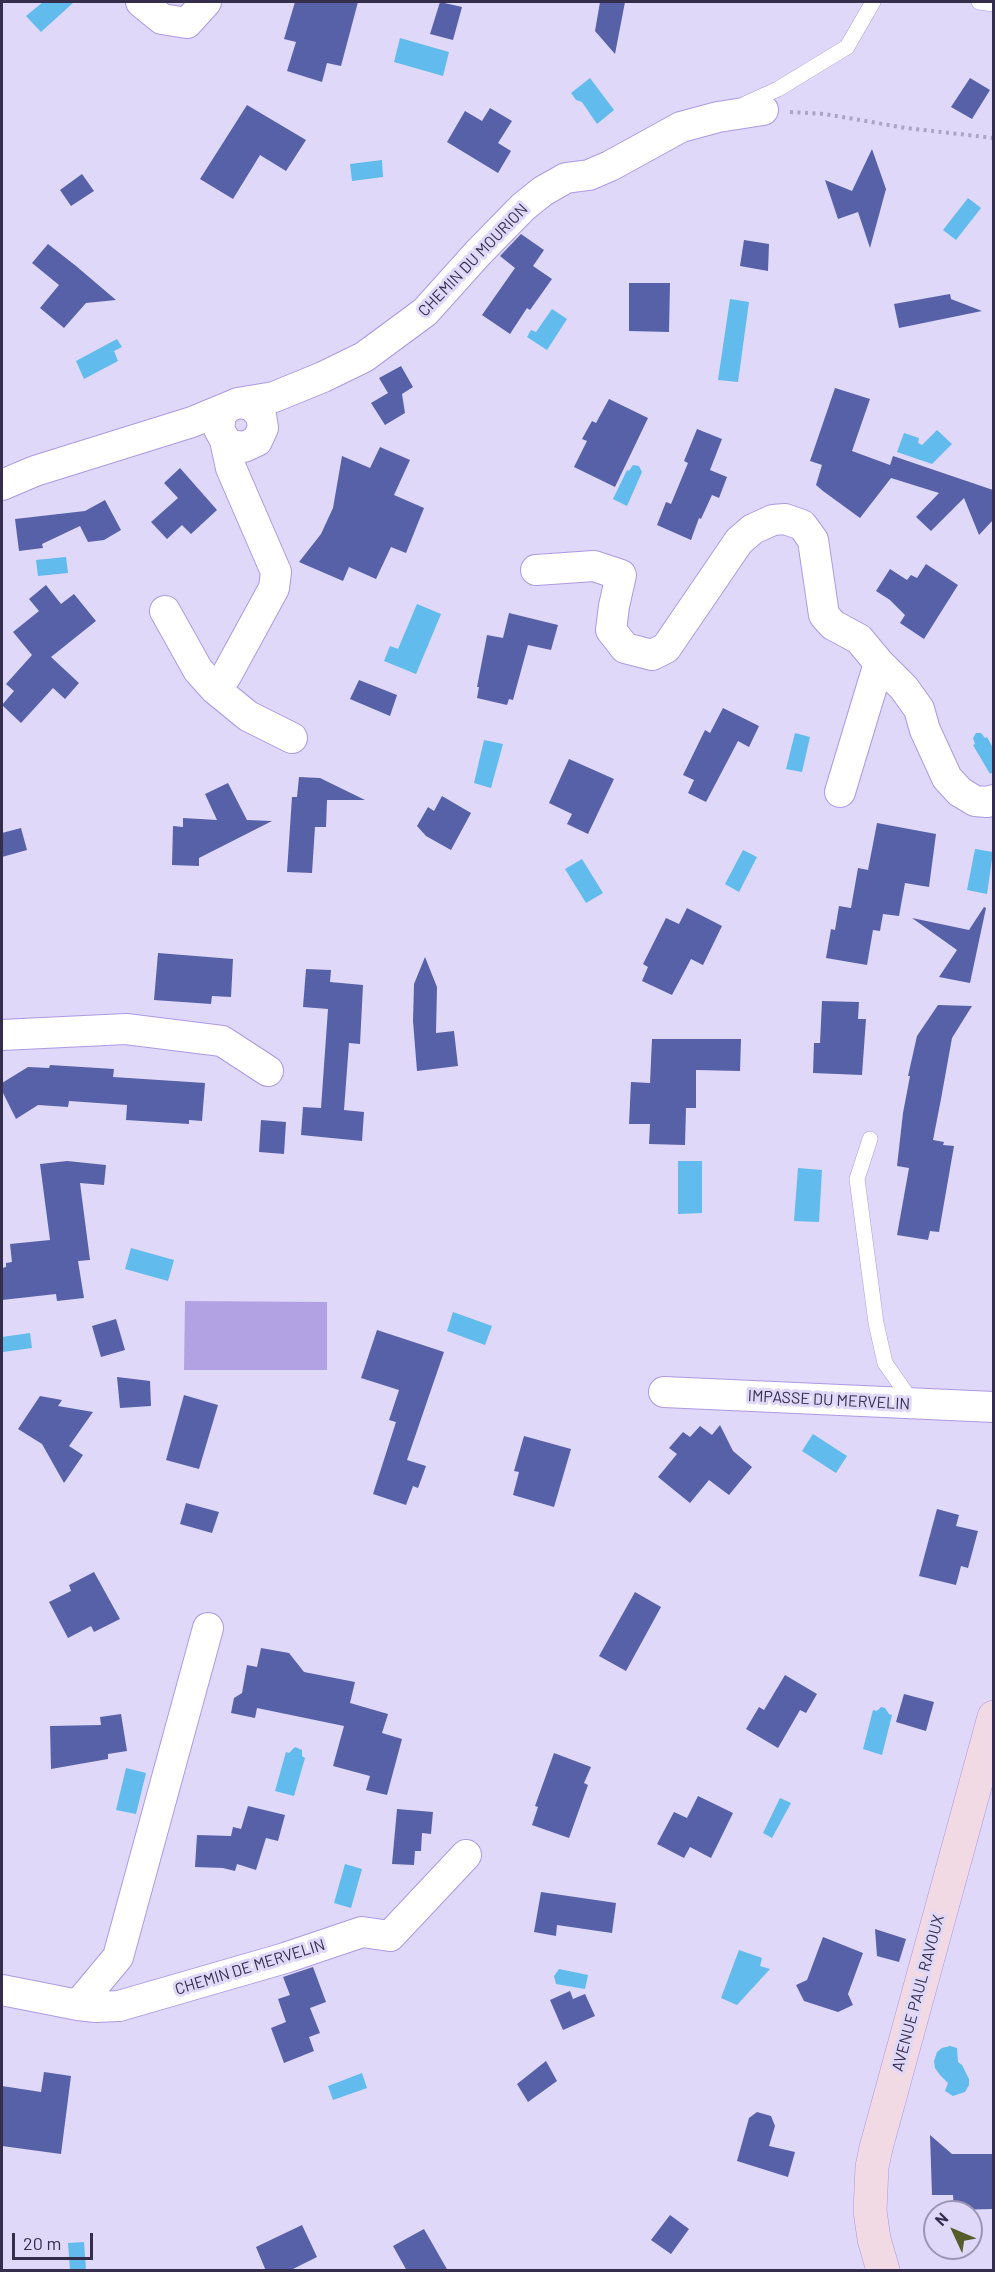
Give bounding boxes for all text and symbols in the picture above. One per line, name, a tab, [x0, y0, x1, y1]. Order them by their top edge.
street label: CHEMIN DU MOURION	[414, 200, 532, 320]
street label: IMPASSE DU MERVELIN	[747, 1386, 911, 1414]
street label: AVENUE PAUL RAVOUX	[888, 1913, 948, 2073]
street label: CHEMIN DE MERVELIN	[173, 1935, 327, 1999]
north arrow	[923, 2200, 983, 2260]
text: N	[931, 2208, 952, 2229]
scale bar	[15, 2221, 96, 2259]
text: 20 m	[23, 2232, 61, 2254]

